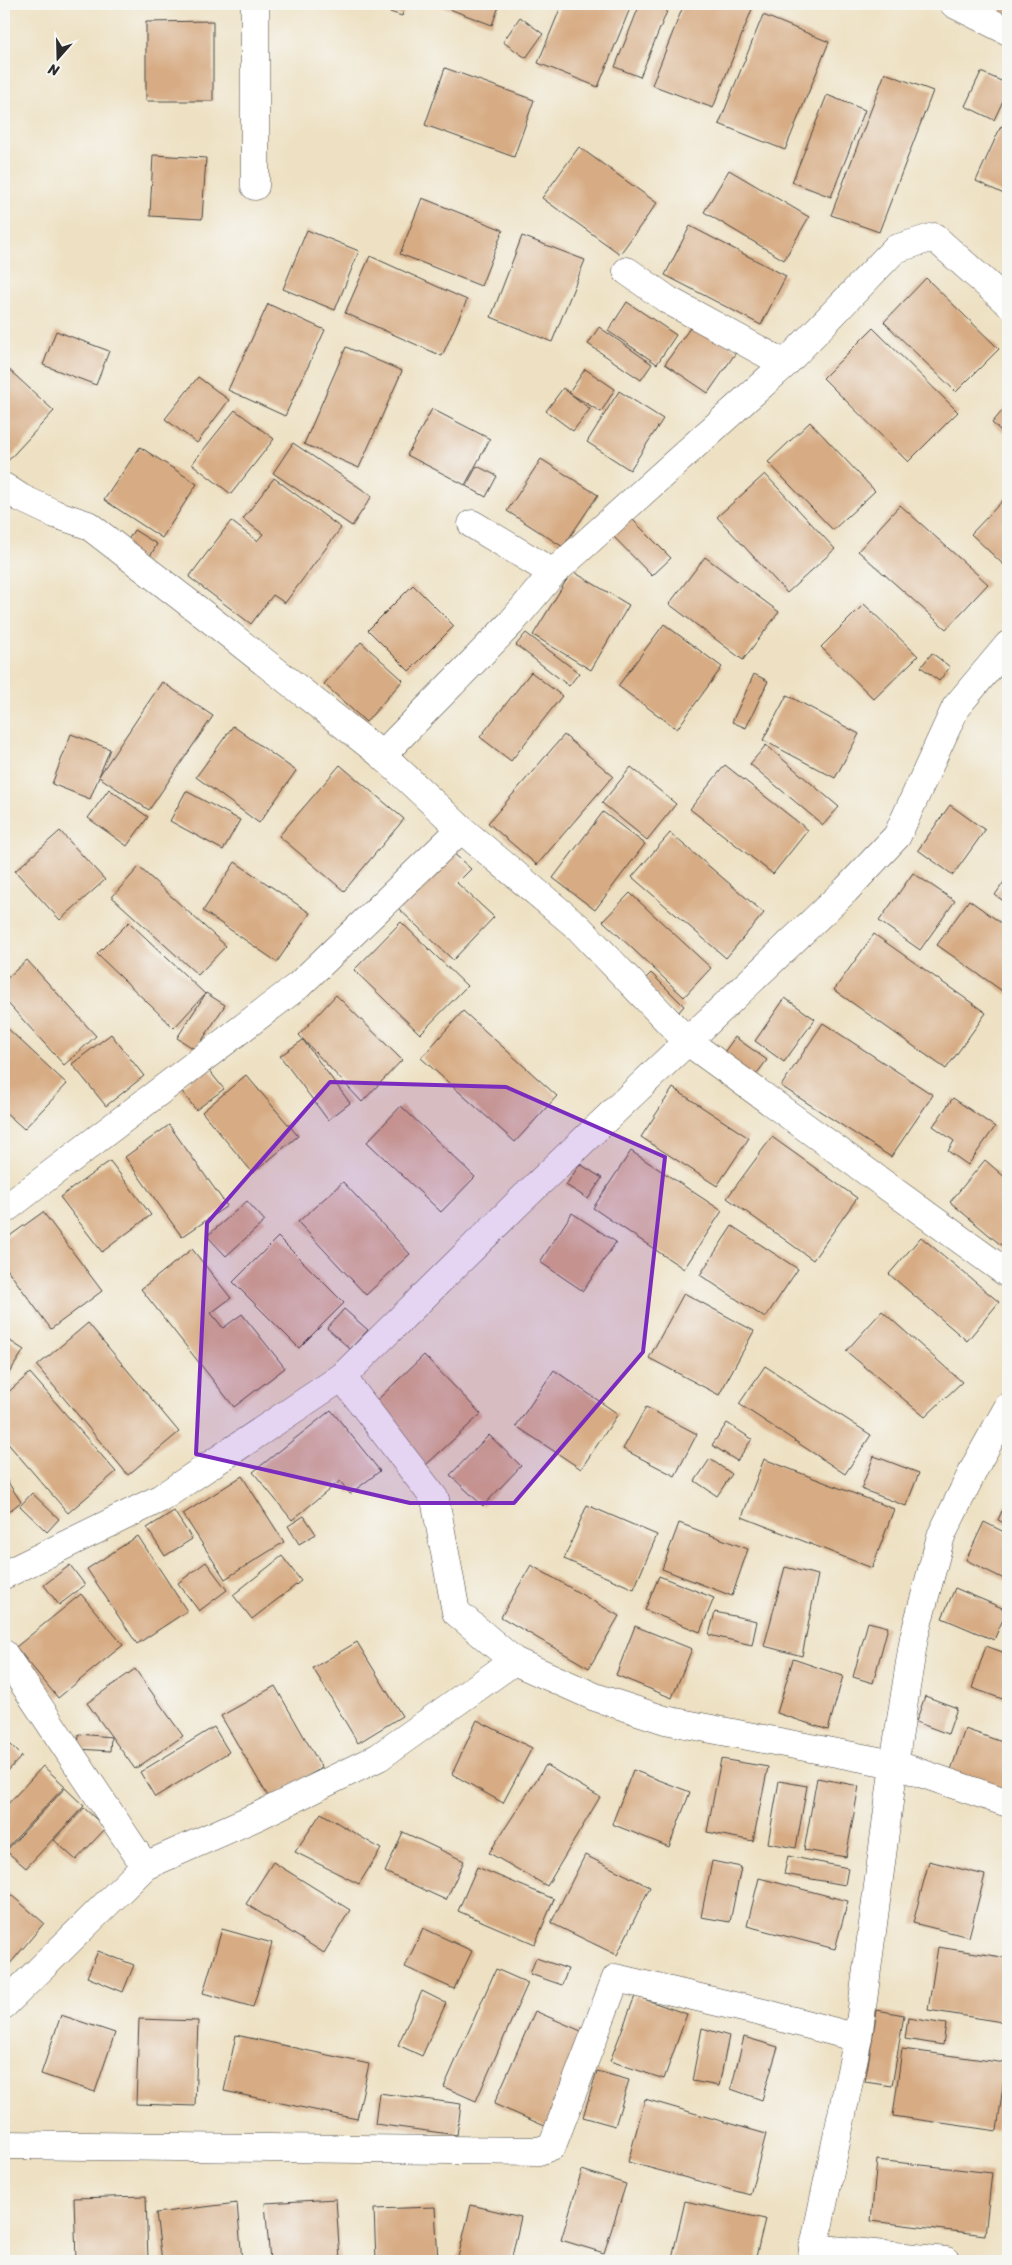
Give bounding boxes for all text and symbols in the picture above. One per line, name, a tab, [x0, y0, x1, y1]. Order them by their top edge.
north arrow	[32, 32, 82, 82]
text: N	[45, 56, 63, 83]

